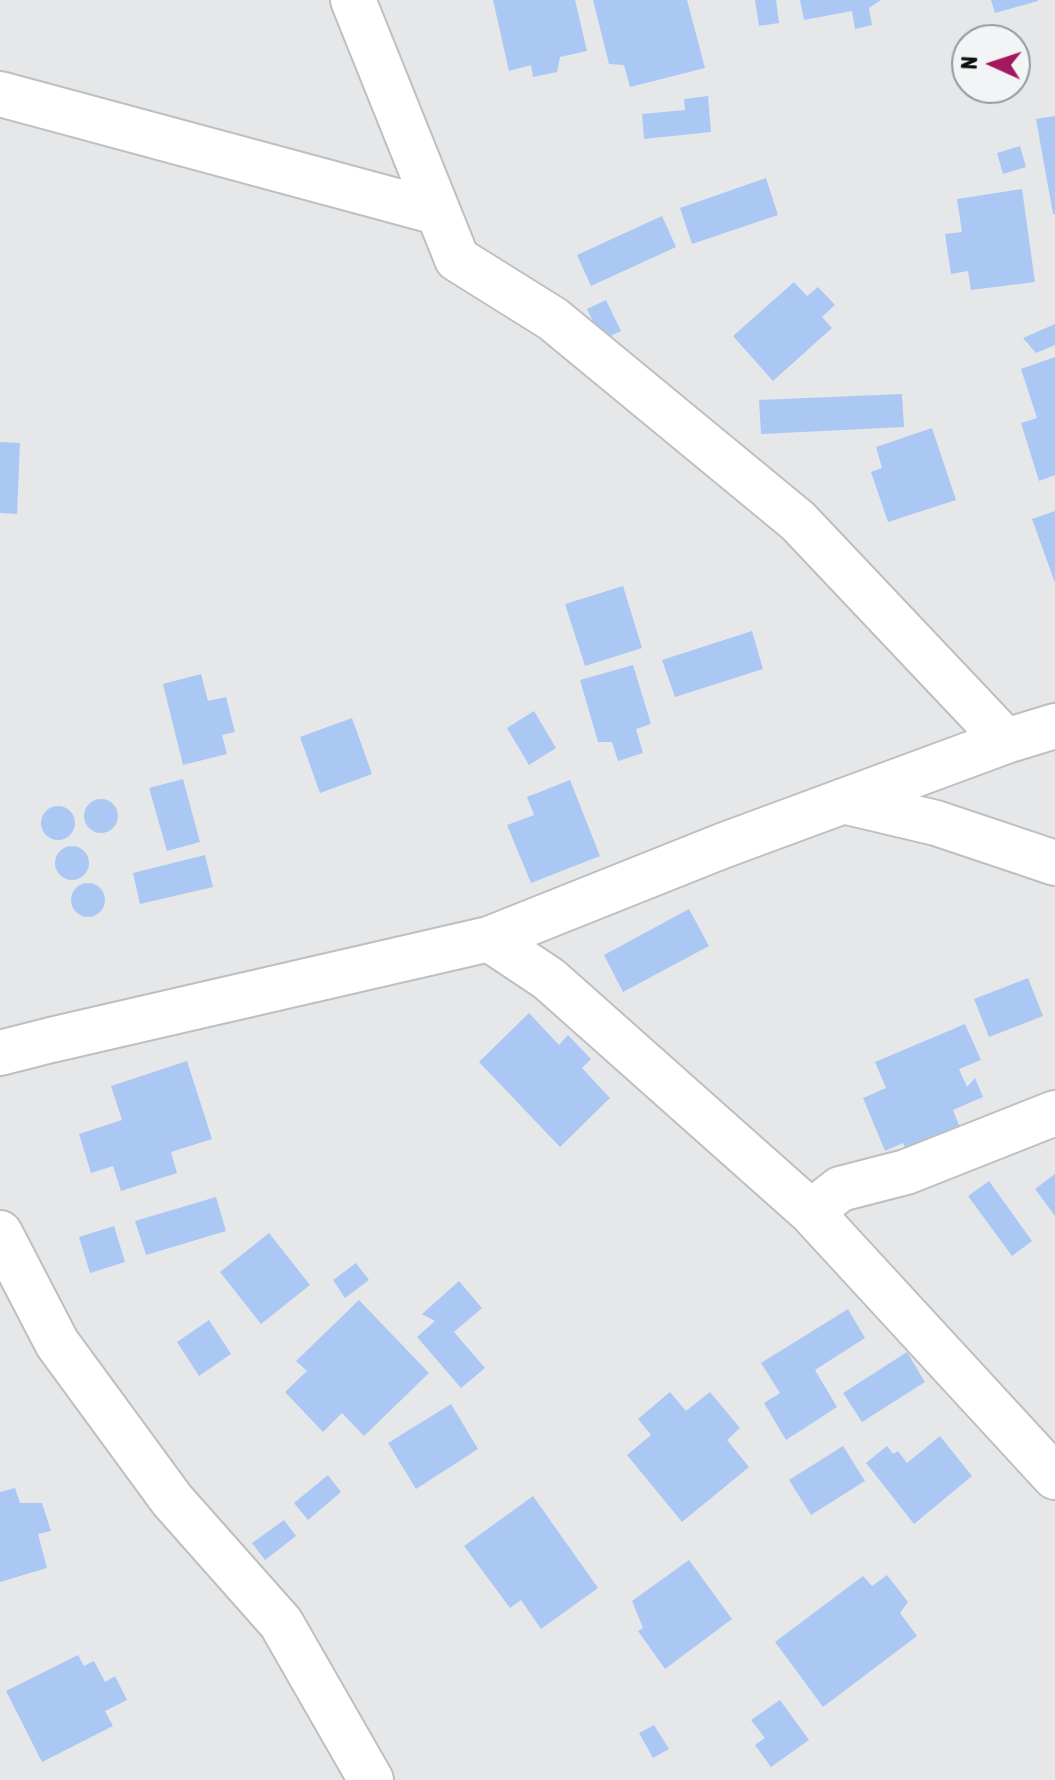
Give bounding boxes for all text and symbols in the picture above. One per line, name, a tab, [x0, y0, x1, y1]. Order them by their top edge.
north arrow	[951, 24, 1031, 104]
text: N	[956, 56, 982, 70]

